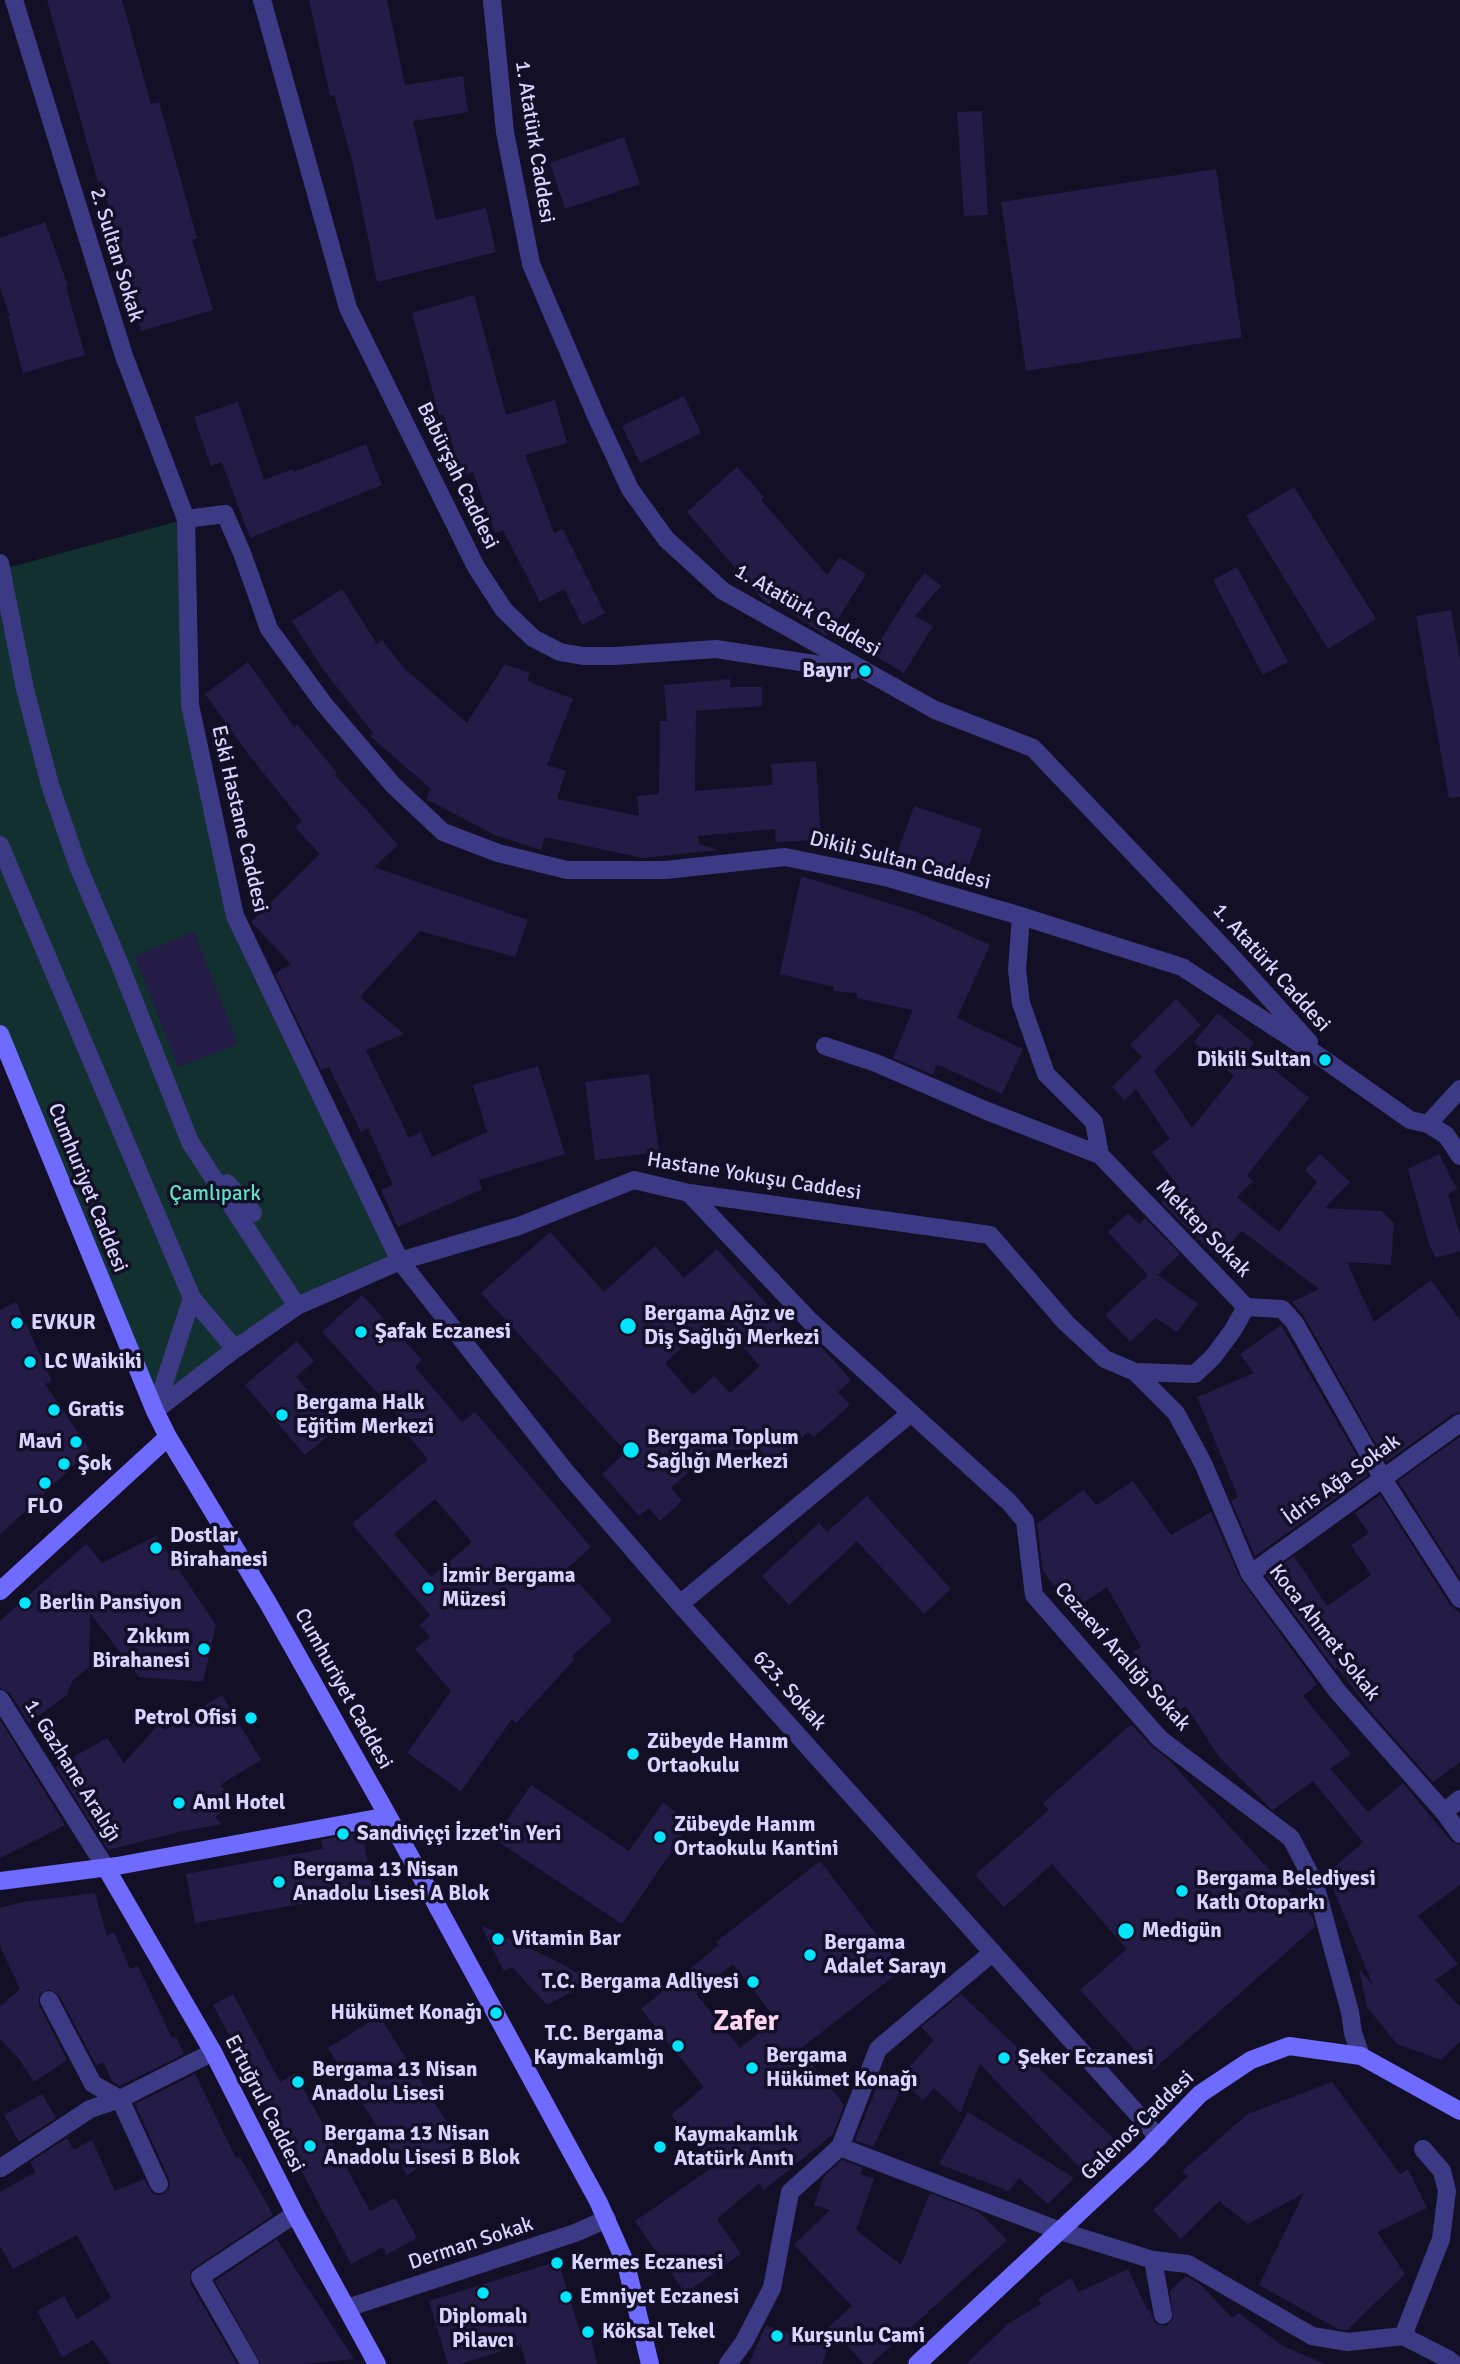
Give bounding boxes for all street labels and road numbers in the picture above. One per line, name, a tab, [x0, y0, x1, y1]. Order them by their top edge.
street label: 1. Atatürk Caddesi	[509, 59, 559, 225]
street label: 2. Sultan Sokak	[84, 185, 148, 325]
street label: Babürşah Caddesi	[411, 398, 503, 554]
street label: 1. Atatürk Caddesi	[730, 559, 884, 663]
street label: Eski Hastane Caddesi	[205, 723, 273, 915]
street label: Dikili Sultan Caddesi	[807, 826, 993, 896]
street label: 1. Atatürk Caddesi	[1207, 899, 1335, 1037]
street label: Cumhuriyet Caddesi	[42, 1100, 132, 1276]
street label: Hastane Yokuşu Caddesi	[645, 1148, 863, 1206]
street label: Mektep Sokak	[1150, 1175, 1256, 1283]
street label: İdris Ağa Sokak	[1279, 1429, 1405, 1531]
street label: Koca Ahmet Sokak	[1263, 1560, 1385, 1706]
street label: Cezaevi Aralığı Sokak	[1049, 1577, 1195, 1737]
street label: Cumhuriyet Caddesi	[288, 1604, 398, 1774]
street label: 623. Sokak	[747, 1646, 831, 1736]
street label: 1. Gazhane Aralığı	[18, 1695, 126, 1847]
street label: Ertuğrul Caddesi	[219, 2031, 309, 2177]
street label: Galenos Caddesi	[1076, 2066, 1200, 2186]
street label: Derman Sokak	[405, 2212, 537, 2276]

